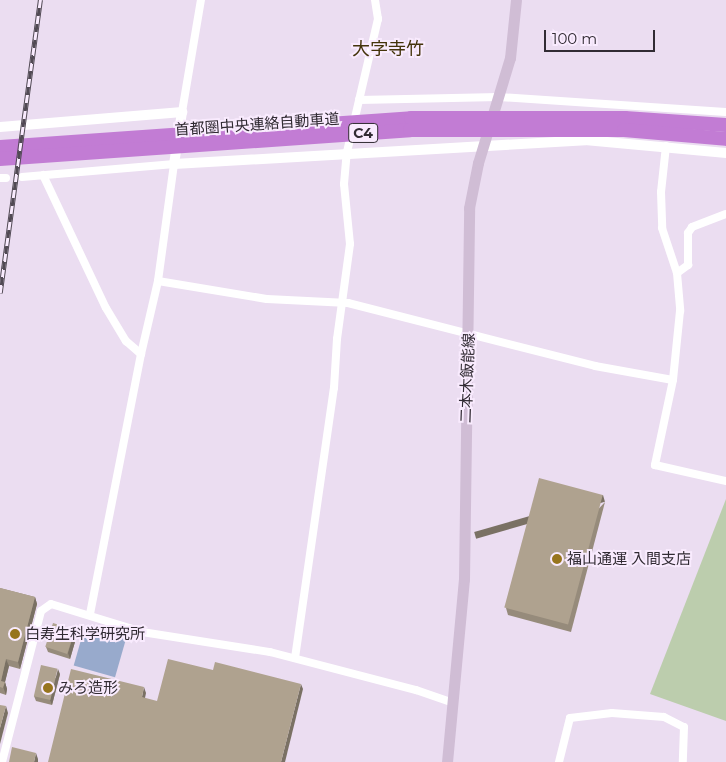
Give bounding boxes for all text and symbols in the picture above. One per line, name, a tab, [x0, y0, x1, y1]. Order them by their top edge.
scale bar	[546, 20, 657, 52]
text: 100 m	[552, 29, 597, 48]
district label: 大字寺竹	[352, 38, 424, 60]
street label: 首都圏中央連絡自動車道	[174, 109, 340, 139]
road number: C4	[348, 122, 378, 144]
street label: 二本木飯能線	[456, 333, 478, 423]
place label: 福山通運 入間支店	[567, 550, 691, 568]
marker: 福山通運 入間支店	[551, 553, 563, 565]
place label: 白寿生科学研究所	[25, 625, 145, 643]
marker: 白寿生科学研究所	[9, 628, 21, 640]
place label: みろ造形	[58, 679, 118, 697]
marker: みろ造形	[42, 682, 54, 694]

